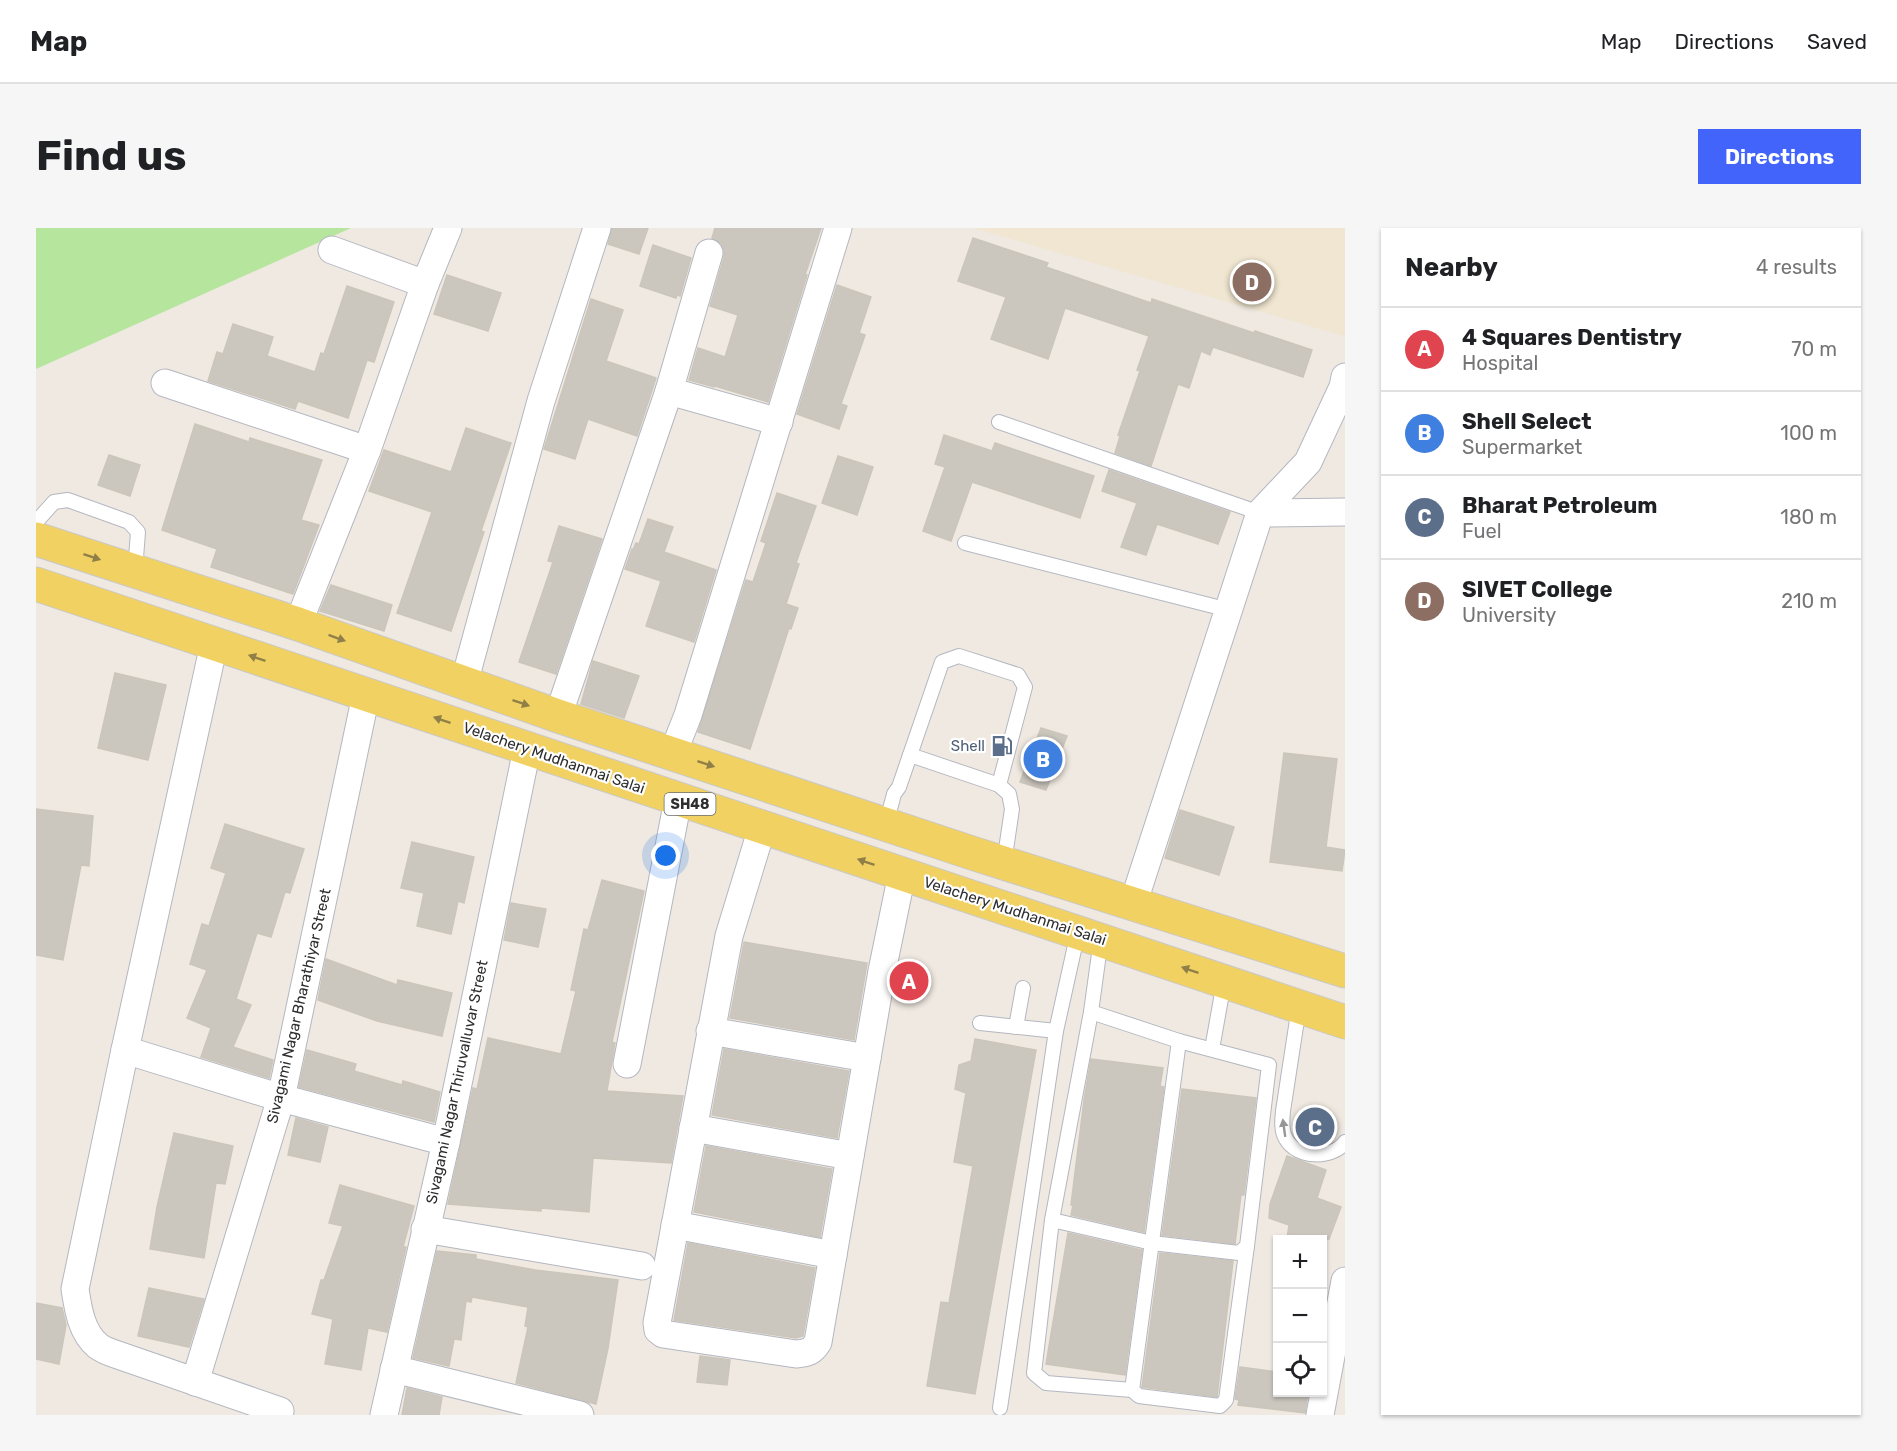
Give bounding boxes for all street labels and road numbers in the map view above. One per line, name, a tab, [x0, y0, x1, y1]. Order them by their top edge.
street label: Velachery Mudhanmai Salai	[461, 718, 647, 798]
road number: SH48	[664, 793, 716, 815]
street label: Velachery Mudhanmai Salai	[921, 873, 1109, 949]
street label: Sivagami Nagar Bharathiyar Street	[263, 887, 335, 1125]
street label: Sivagami Nagar Thiruvalluvar Street	[422, 958, 492, 1206]

